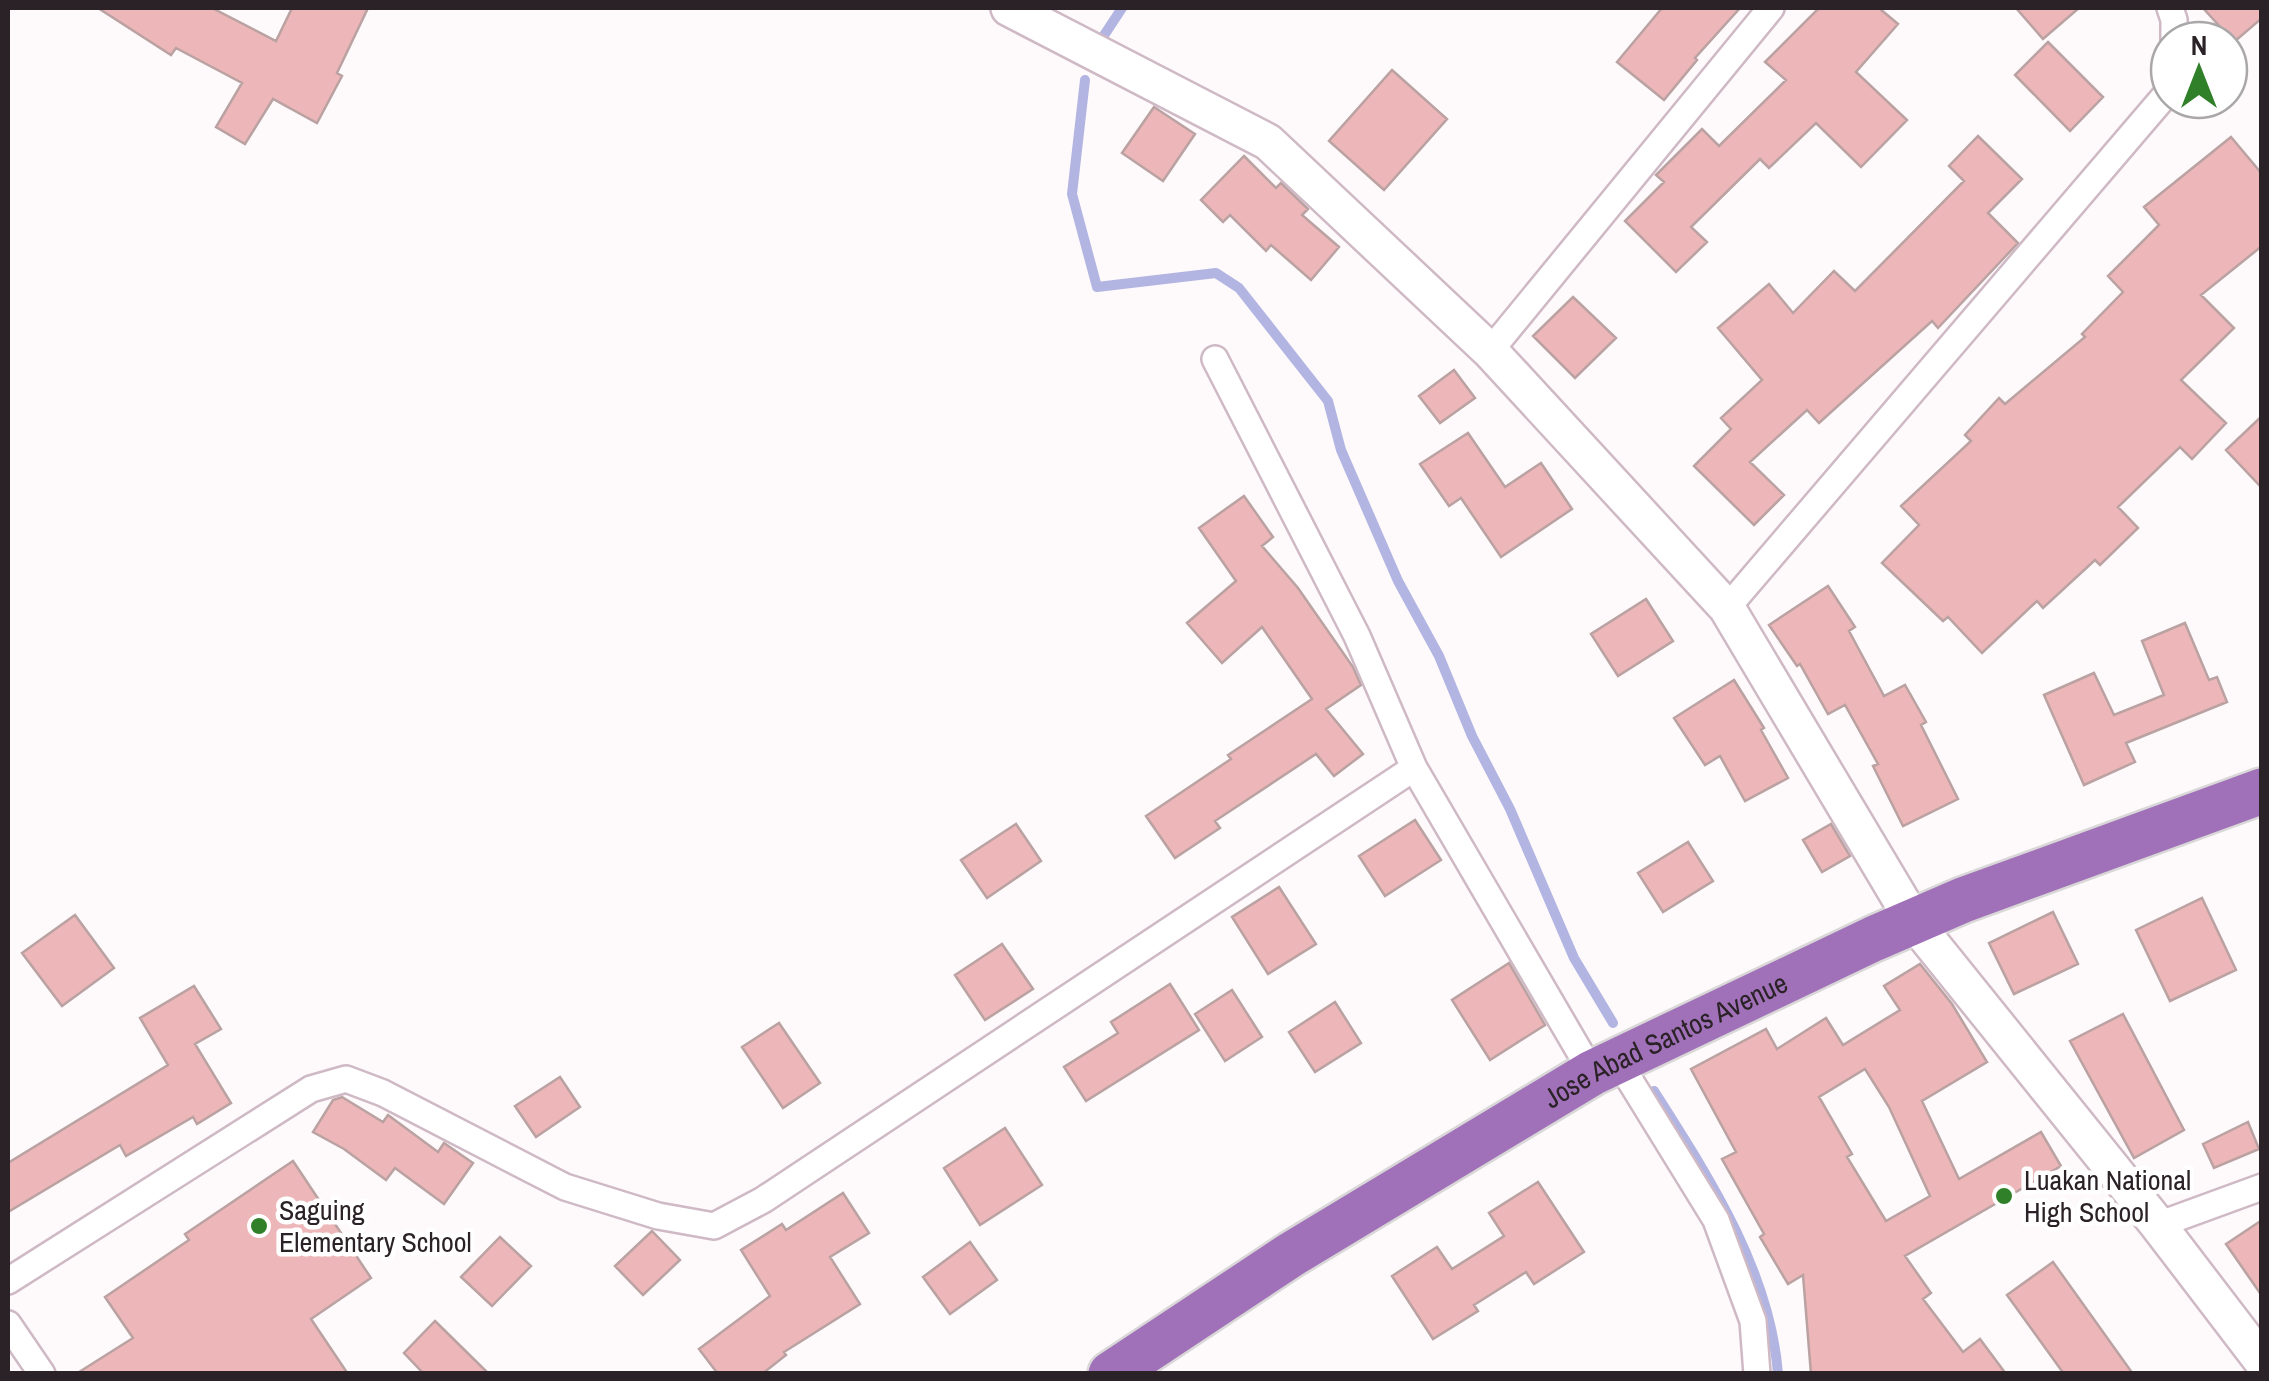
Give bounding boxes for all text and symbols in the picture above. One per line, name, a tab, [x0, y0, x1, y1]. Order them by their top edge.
north arrow	[2149, 20, 2249, 120]
text: N	[2191, 26, 2207, 64]
street label: Jose Abad Santos Avenue	[1536, 964, 1794, 1117]
place label: Luakan National High School	[2024, 1161, 2191, 1231]
marker: Luakan National High School	[1993, 1185, 2015, 1207]
place label: Saguing Elementary School	[279, 1191, 472, 1261]
marker: Saguing Elementary School	[248, 1215, 270, 1237]

